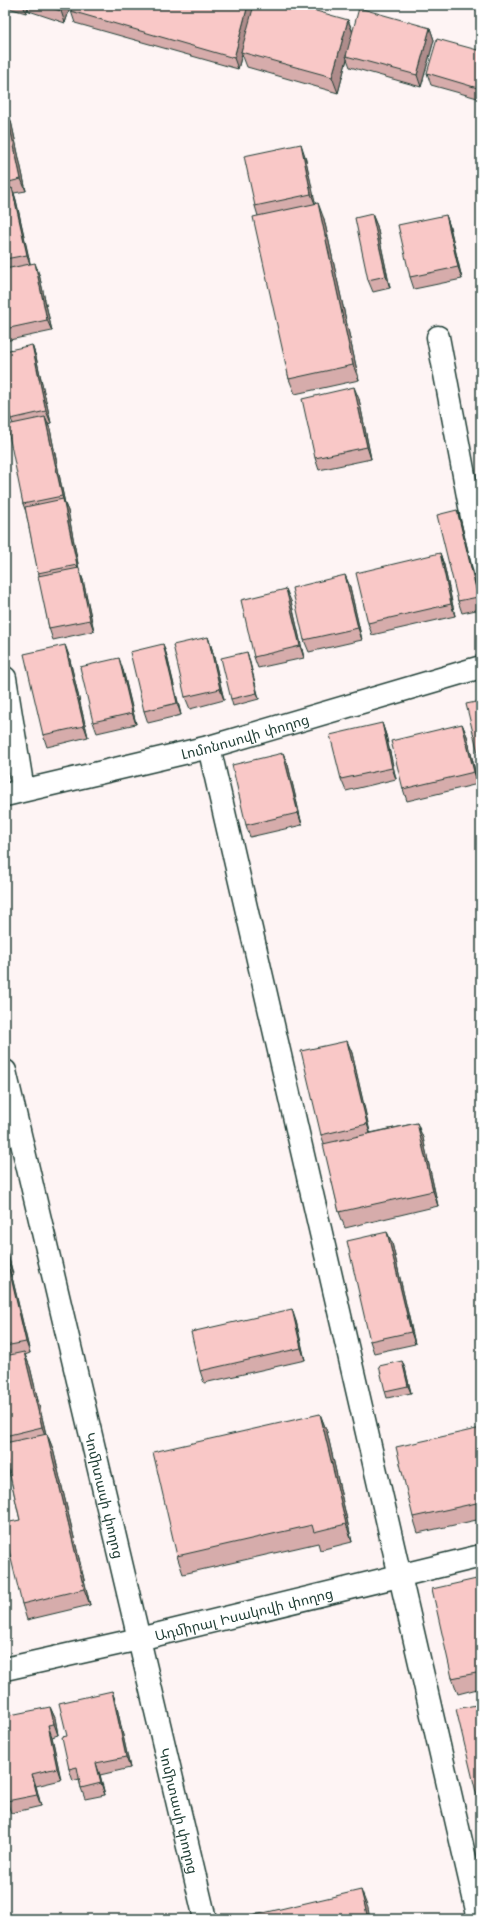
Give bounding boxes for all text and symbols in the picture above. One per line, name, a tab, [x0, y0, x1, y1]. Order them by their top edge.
street label: Լոմոնոսովի փողոց	[179, 708, 311, 764]
street label: Կոմիտասի փողոց	[80, 1430, 130, 1560]
street label: Ադմիրալ Իսակովի փողոց	[152, 1582, 335, 1645]
street label: Կոմիտասի փողոց	[154, 1746, 204, 1876]

